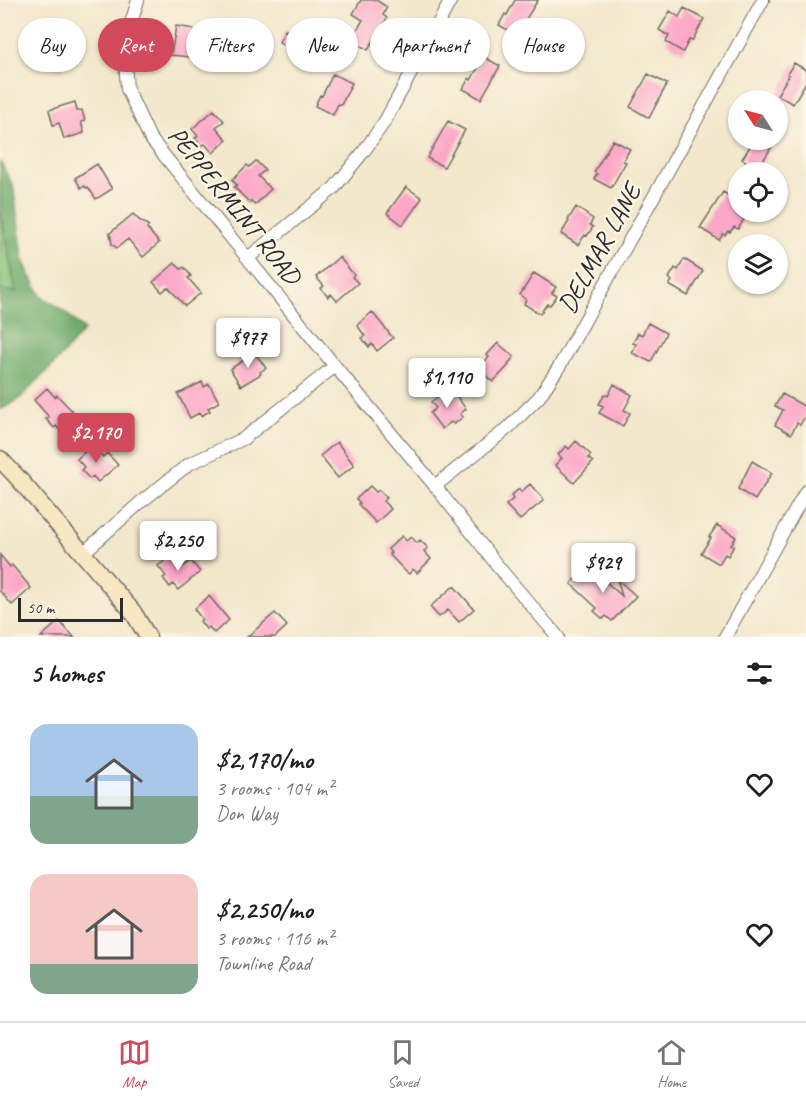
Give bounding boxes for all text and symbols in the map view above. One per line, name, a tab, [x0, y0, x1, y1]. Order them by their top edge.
chip: Buy	[18, 18, 86, 72]
chip: Rent	[98, 18, 174, 72]
chip: Filters	[186, 18, 274, 72]
chip: New	[286, 18, 358, 72]
chip: Apartment	[370, 18, 490, 72]
chip: House	[502, 18, 585, 72]
north arrow	[728, 90, 788, 150]
map controls	[728, 90, 788, 294]
street label: PEPPERMINT ROAD	[161, 120, 310, 293]
button: locate	[728, 162, 788, 222]
street label: DELMAR LANE	[550, 175, 650, 319]
button: layers	[728, 234, 788, 294]
pin: $977	[212, 318, 284, 369]
text: $977	[230, 325, 266, 350]
pin: $1,110	[398, 358, 496, 409]
text: $1,110	[423, 365, 471, 390]
pin: $2,170	[47, 413, 145, 464]
text: $2,170	[72, 420, 120, 445]
pin: $2,250	[129, 521, 227, 572]
text: $2,250	[154, 528, 202, 553]
pin: $929	[567, 543, 639, 594]
text: $929	[585, 550, 621, 575]
scale bar	[18, 595, 123, 622]
text: 50 m	[27, 598, 54, 618]
text: 5 homes	[30, 657, 103, 690]
icon: filters	[743, 657, 776, 690]
text: $2,170/mo	[216, 743, 313, 776]
icon: home	[78, 748, 150, 820]
icon: heart	[743, 768, 776, 801]
text: 3 rooms · 104 m²	[216, 776, 333, 801]
text: Don Way	[216, 801, 278, 826]
text: $2,250/mo	[216, 893, 313, 926]
icon: home	[78, 898, 150, 970]
icon: heart	[743, 918, 776, 951]
text: 3 rooms · 116 m²	[216, 926, 333, 951]
text: Townline Road	[216, 951, 311, 976]
tab: Map	[118, 1036, 151, 1092]
tab: Saved	[386, 1036, 419, 1092]
tab: Home	[655, 1036, 688, 1092]

